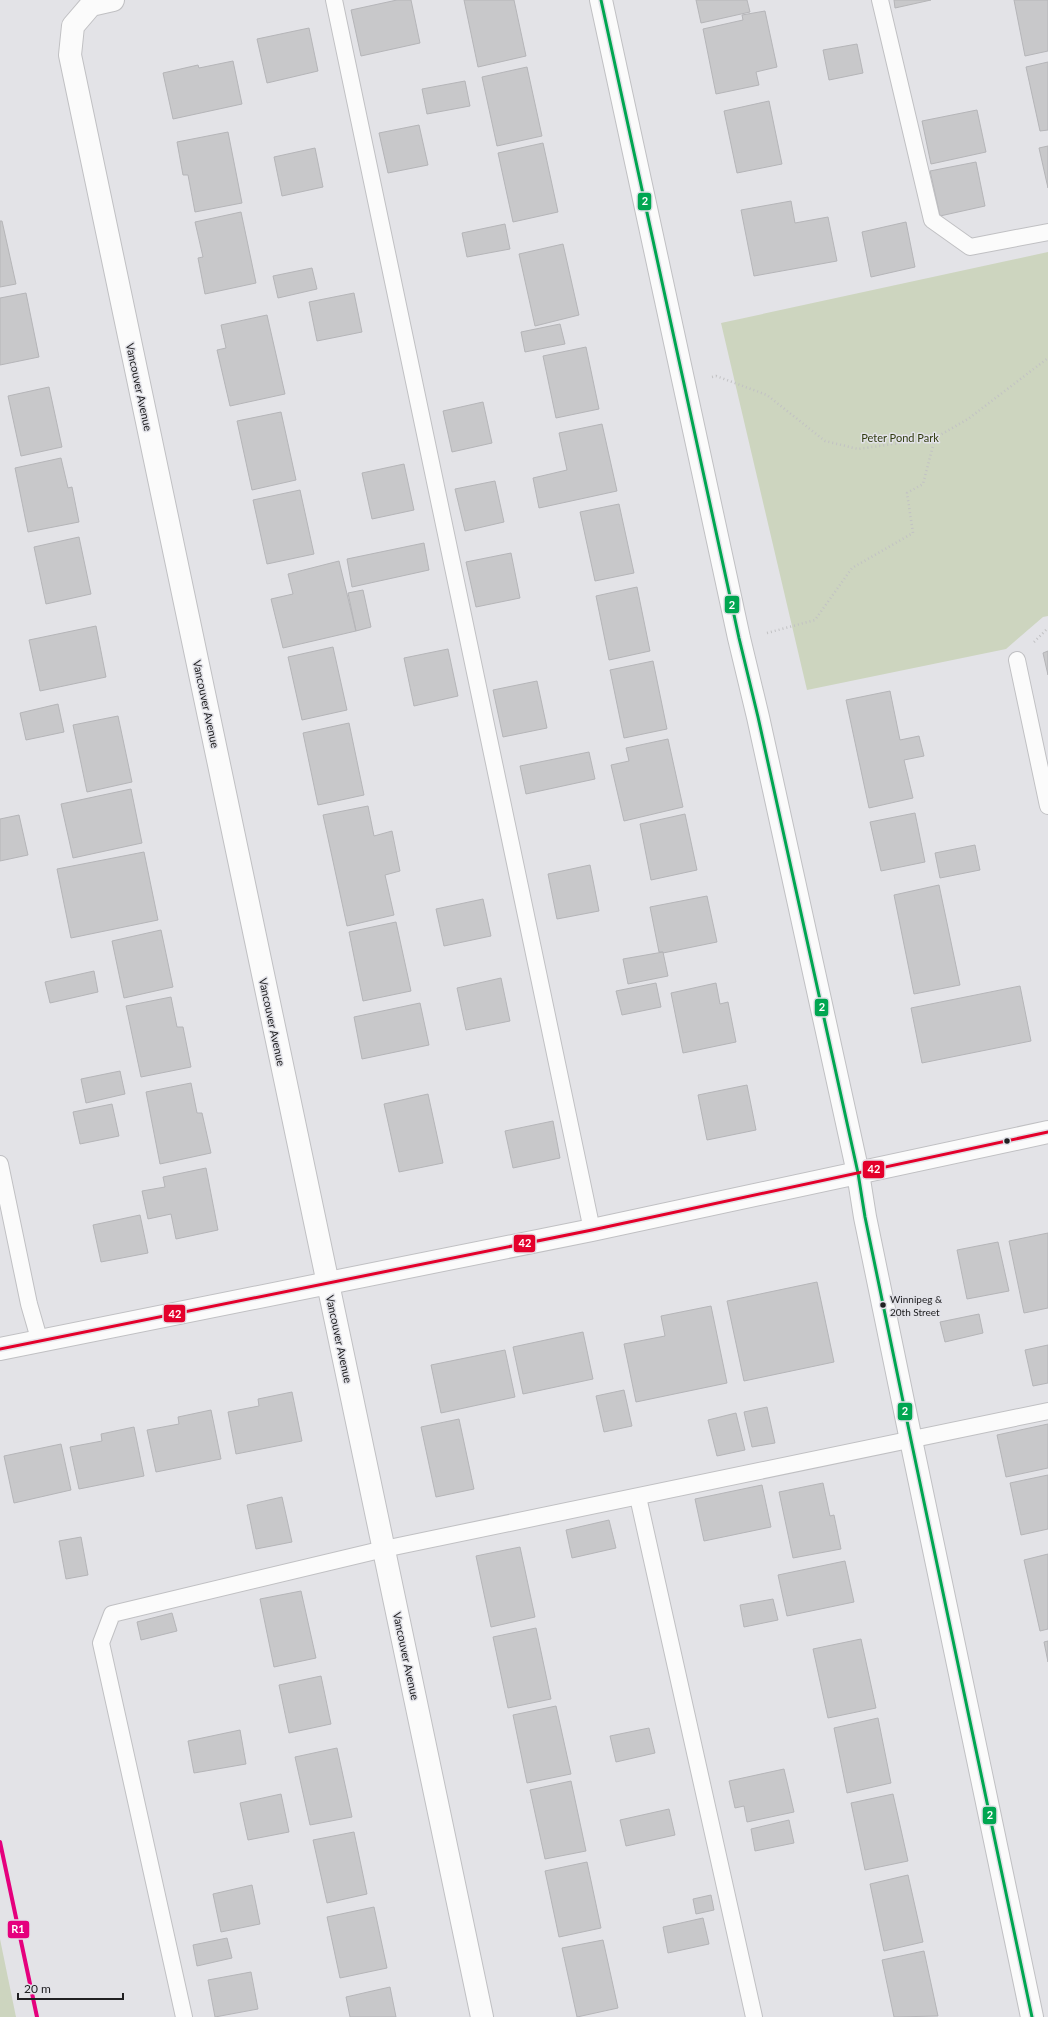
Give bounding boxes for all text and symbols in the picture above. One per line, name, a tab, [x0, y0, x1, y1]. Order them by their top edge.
line badge: 2	[637, 192, 652, 211]
text: 2	[642, 194, 648, 207]
street label: Vancouver Avenue	[124, 342, 155, 432]
park label: Peter Pond Park	[861, 431, 939, 444]
line badge: 2	[724, 595, 740, 614]
text: 2	[729, 598, 735, 611]
street label: Vancouver Avenue	[191, 659, 222, 749]
street label: Vancouver Avenue	[257, 977, 288, 1067]
line badge: 2	[814, 998, 829, 1017]
text: 2	[819, 1000, 825, 1013]
unlabelled marker	[1002, 1136, 1012, 1146]
line badge: 42	[862, 1160, 885, 1179]
text: 42	[868, 1162, 880, 1175]
line badge: 42	[513, 1234, 536, 1253]
text: 42	[519, 1236, 531, 1249]
place label: Winnipeg & 20th Street	[890, 1293, 943, 1318]
street label: Vancouver Avenue	[324, 1294, 355, 1384]
marker: Winnipeg & 20th Street	[878, 1300, 888, 1310]
line badge: 42	[163, 1304, 186, 1323]
text: 42	[169, 1307, 181, 1320]
line badge: 2	[897, 1402, 913, 1421]
text: 2	[902, 1404, 908, 1417]
street label: Vancouver Avenue	[391, 1611, 422, 1701]
line badge: 2	[982, 1806, 997, 1825]
text: 2	[987, 1808, 993, 1821]
line badge: R1	[7, 1920, 30, 1939]
text: R1	[11, 1922, 25, 1935]
scale bar	[18, 1975, 123, 2001]
text: 20 m	[24, 1981, 51, 1996]

